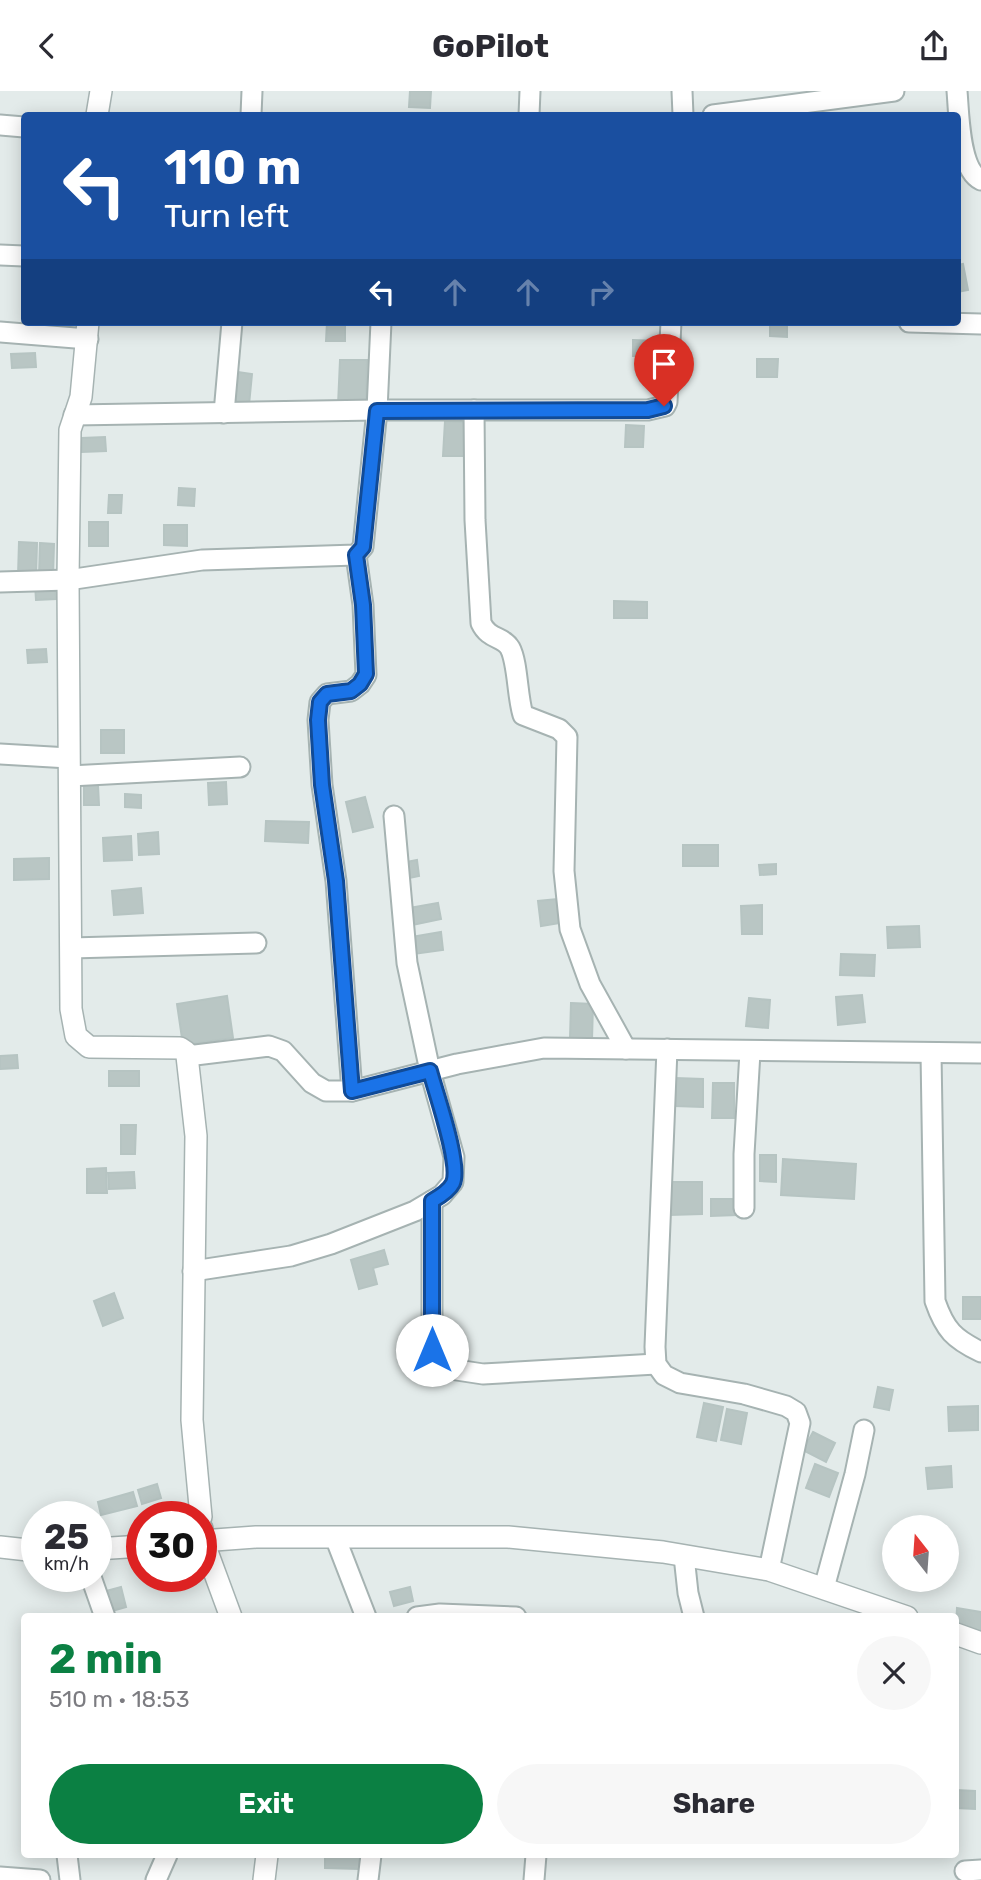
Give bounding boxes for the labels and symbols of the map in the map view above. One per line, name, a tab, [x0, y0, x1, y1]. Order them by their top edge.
pin	[634, 334, 694, 406]
position arrow	[395, 1313, 469, 1387]
speed limit sign: 30	[126, 1501, 217, 1592]
north arrow	[882, 1515, 959, 1593]

